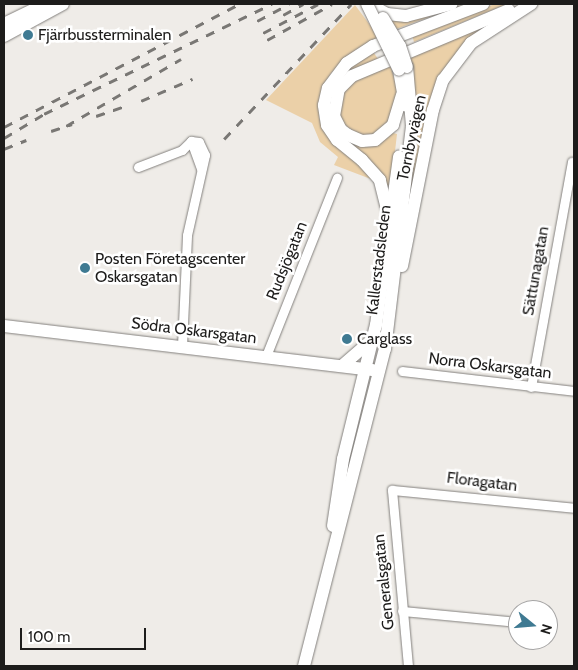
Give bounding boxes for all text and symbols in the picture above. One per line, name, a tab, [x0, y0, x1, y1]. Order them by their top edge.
place label: Fjärrbussterminalen	[38, 25, 171, 45]
marker: Fjärrbussterminalen	[22, 29, 34, 41]
street label: Tornbyvägen	[394, 93, 430, 183]
street label: Kallerstadsleden	[363, 204, 395, 316]
street label: Rudsjögatan	[263, 219, 311, 303]
street label: Sättunagatan	[519, 225, 553, 317]
place label: Posten Företagscenter Oskarsgatan	[95, 249, 245, 287]
marker: Posten Företagscenter Oskarsgatan	[79, 262, 91, 274]
street label: Södra Oskarsgatan	[130, 314, 258, 348]
place label: Carglass	[357, 329, 412, 349]
marker: Carglass	[341, 333, 353, 345]
street label: Norra Oskarsgatan	[427, 349, 553, 383]
street label: Floragatan	[446, 468, 518, 496]
street label: Generalsgatan	[369, 533, 399, 631]
north arrow	[508, 600, 558, 650]
scale bar	[22, 618, 149, 650]
text: N	[536, 622, 556, 636]
text: 100 m	[28, 628, 70, 646]

